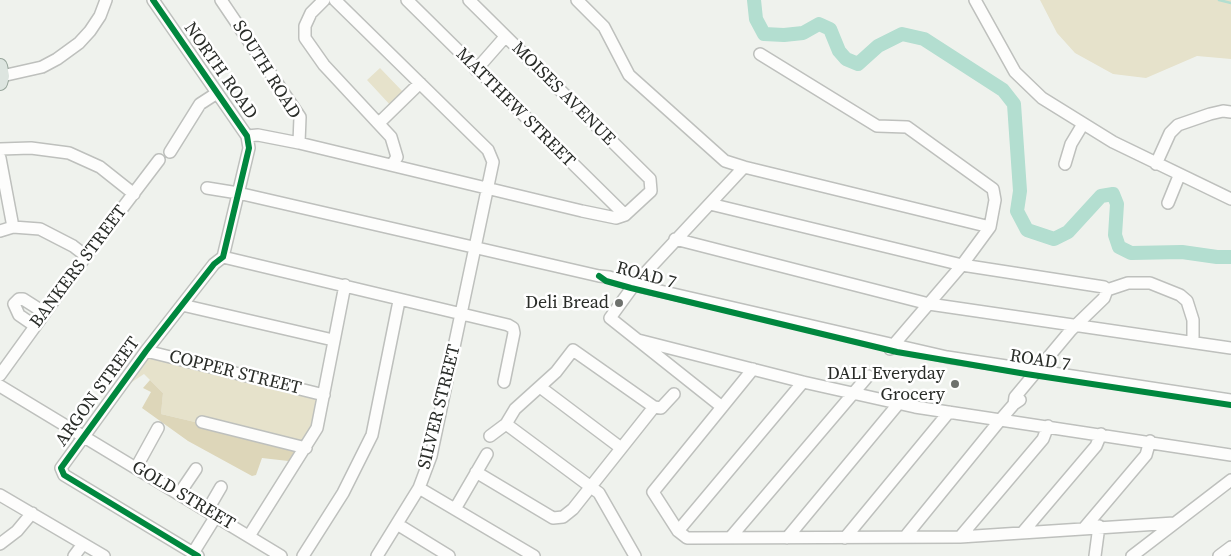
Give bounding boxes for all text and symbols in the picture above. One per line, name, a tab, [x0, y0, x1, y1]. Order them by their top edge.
street label: SOUTH ROAD	[227, 17, 305, 123]
street label: NORTH ROAD	[179, 18, 261, 124]
street label: MOISES AVENUE	[507, 38, 619, 150]
street label: MATTHEW STREET	[451, 44, 579, 172]
street label: BANKERS STREET	[26, 201, 132, 333]
street label: ROAD 7	[614, 258, 678, 294]
place label: Deli Bread	[525, 292, 609, 314]
marker: Deli Bread	[613, 297, 625, 309]
street label: ARGON STREET	[51, 333, 145, 451]
street label: SILVER STREET	[414, 343, 466, 471]
street label: COPPER STREET	[167, 346, 303, 400]
street label: ROAD 7	[1008, 346, 1072, 376]
place label: DALI Everyday Grocery	[827, 363, 945, 406]
marker: DALI Everyday Grocery	[949, 378, 961, 390]
street label: GOLD STREET	[128, 457, 238, 535]

